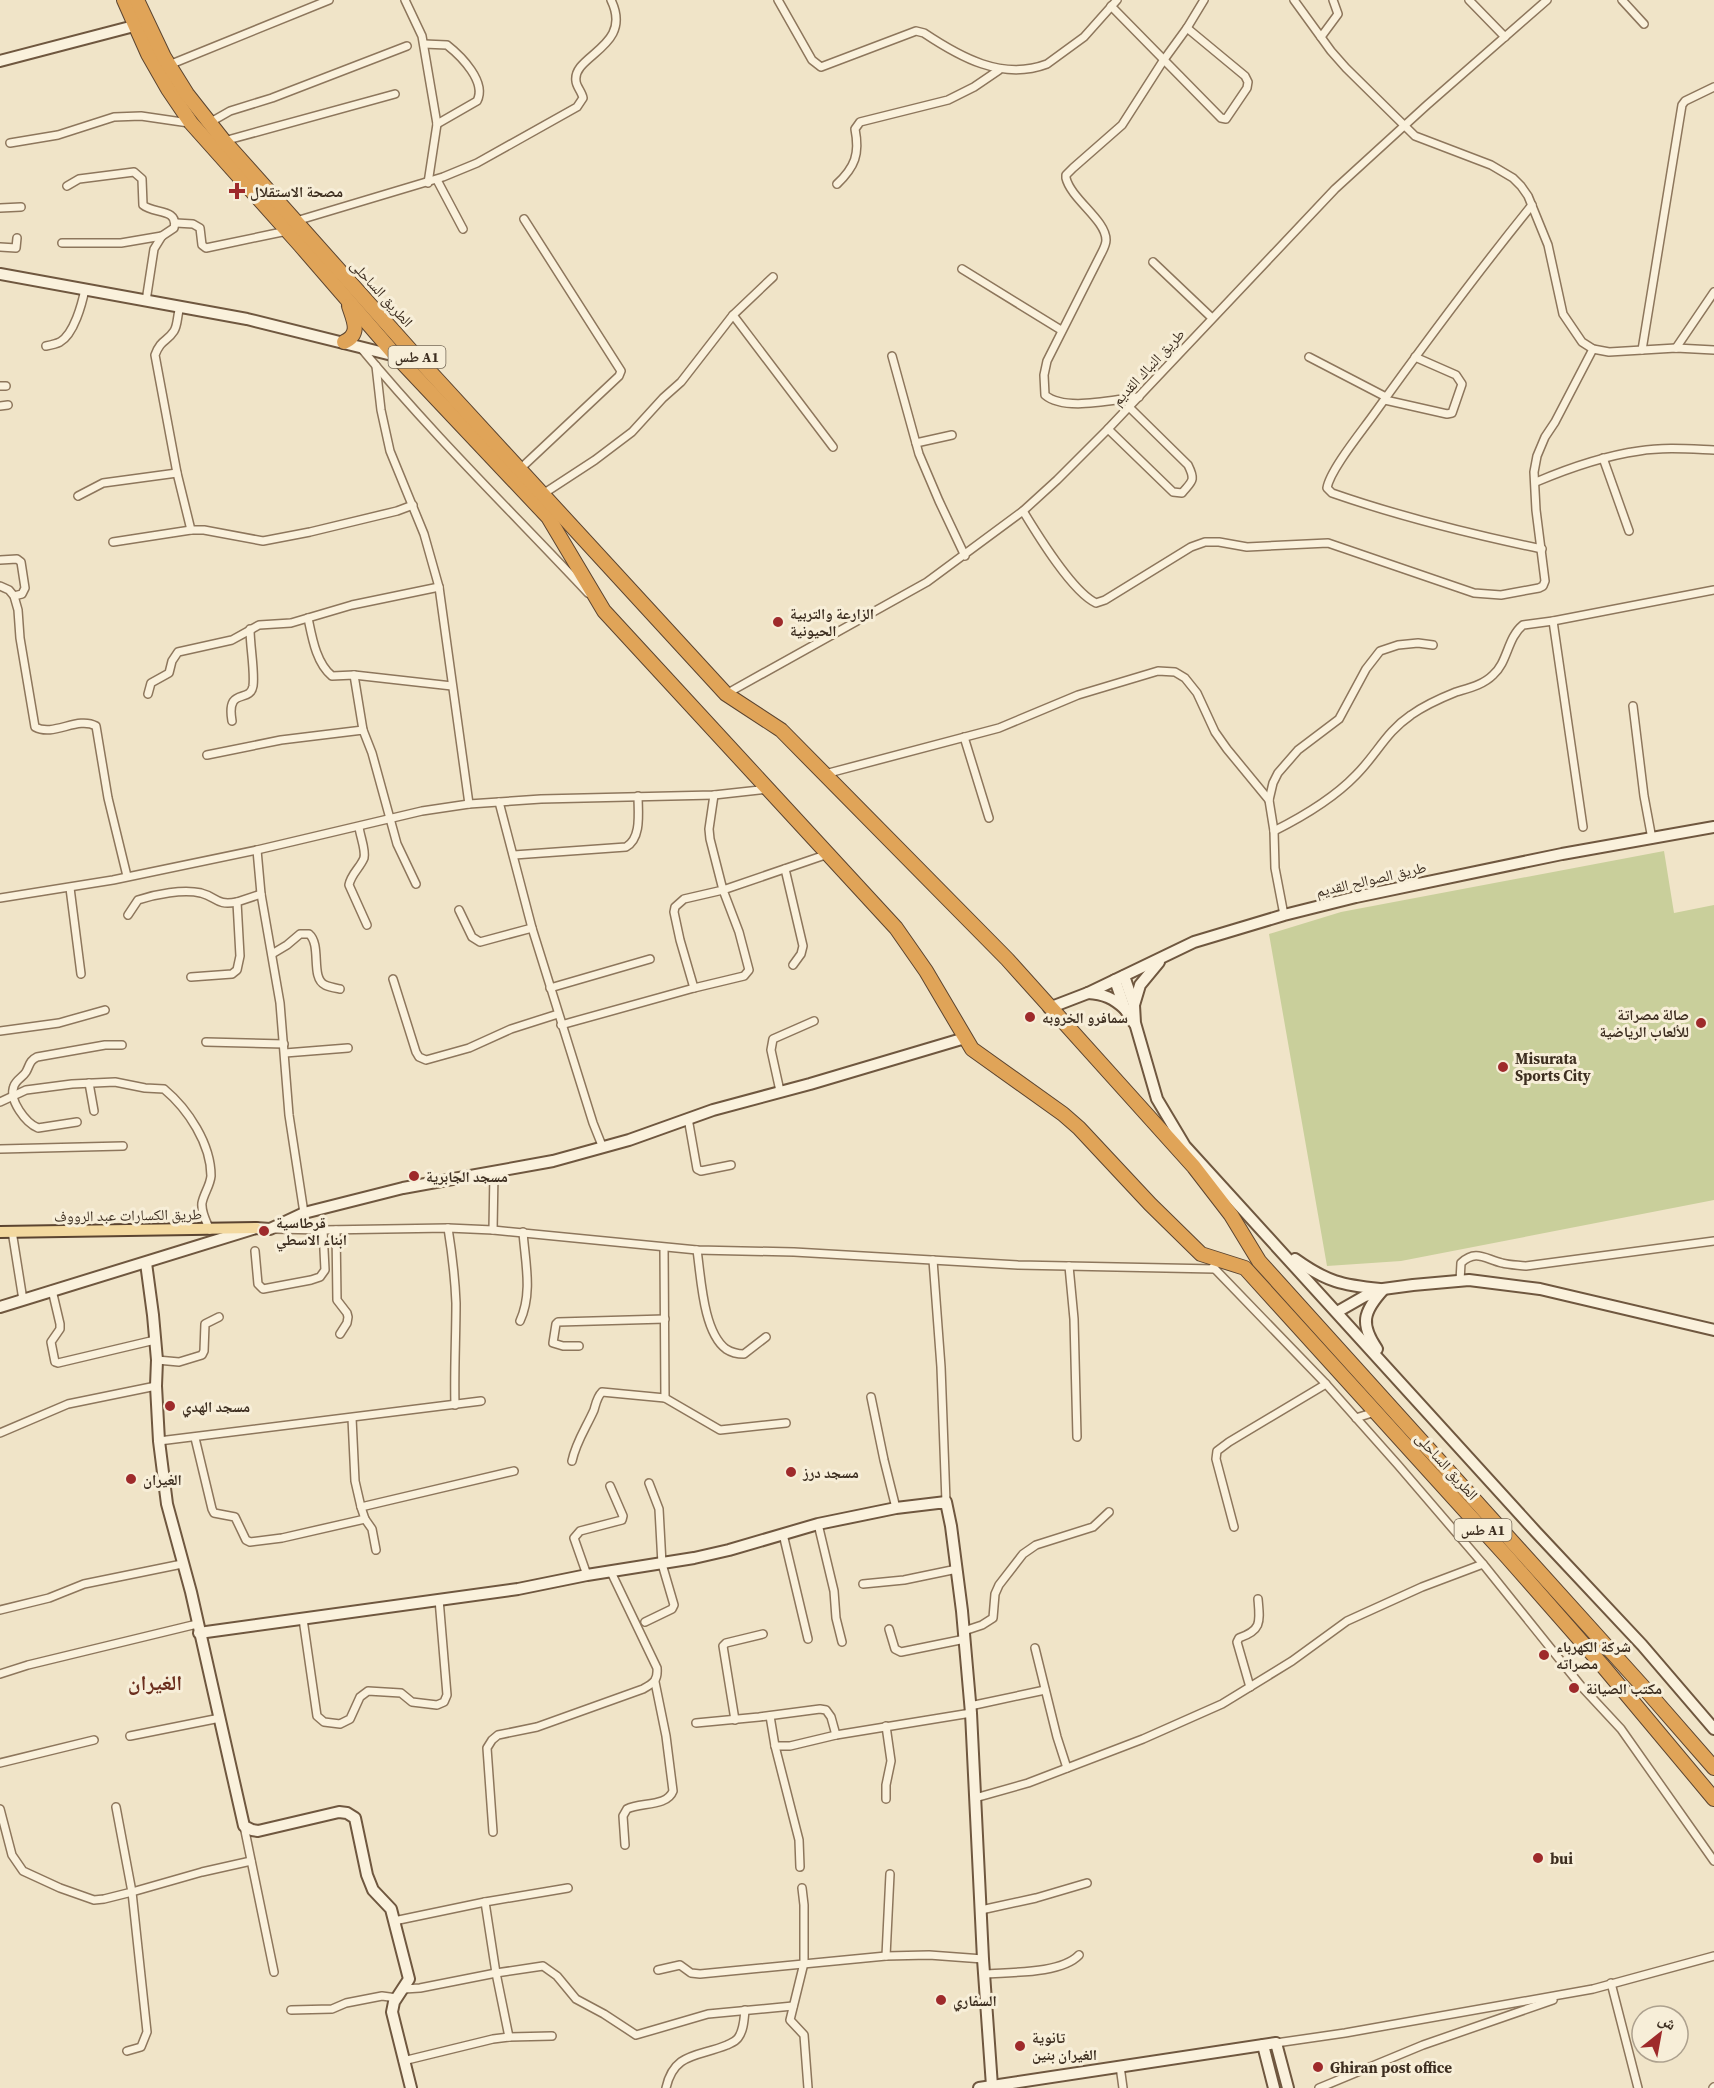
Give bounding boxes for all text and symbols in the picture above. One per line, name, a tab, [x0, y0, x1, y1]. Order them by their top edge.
place label: مصحة الاستقلال	[250, 181, 343, 202]
marker: مصحة الاستقلال	[228, 182, 246, 200]
street label: الطريق الساحلى	[346, 255, 418, 331]
street label: طريق النباك القديم	[1107, 324, 1189, 410]
road number: طس A1	[388, 346, 446, 368]
place label: الزارعة والتربية الحيونية	[790, 603, 874, 641]
marker: الزارعة والتربية الحيونية	[771, 615, 785, 629]
street label: طريق الصوالح القديم	[1314, 856, 1428, 902]
place label: صالة مصراتة للألعاب الرياضية	[1599, 1004, 1689, 1042]
place label: سمافرو الخروبه	[1042, 1007, 1128, 1028]
marker: سمافرو الخروبه	[1023, 1010, 1037, 1024]
marker: صالة مصراتة للألعاب الرياضية	[1694, 1016, 1708, 1030]
place label: Misurata Sports City	[1515, 1048, 1591, 1086]
marker: Misurata Sports City	[1496, 1060, 1510, 1074]
place label: مسجد الجابرية	[426, 1166, 508, 1187]
marker: مسجد الجابرية	[407, 1169, 421, 1183]
street label: طريق الكسارات عبد الرووف	[54, 1203, 202, 1227]
place label: قرطاسية ابناء الاسطي	[276, 1212, 347, 1251]
marker: قرطاسية ابناء الاسطي	[257, 1224, 271, 1238]
place label: مسجد الهدي	[182, 1396, 250, 1418]
marker: مسجد الهدي	[163, 1399, 177, 1413]
street label: الطريق الساحلى	[1411, 1428, 1483, 1504]
place label: مسجد درز	[802, 1462, 859, 1483]
marker: مسجد درز	[784, 1465, 798, 1479]
place label: الغيران	[143, 1469, 182, 1490]
marker: الغيران	[124, 1472, 138, 1486]
road number: طس A1	[1454, 1519, 1512, 1541]
place label: شركة الكهرباء مصراته	[1556, 1636, 1631, 1674]
marker: شركة الكهرباء مصراته	[1537, 1648, 1551, 1662]
district label: الغيران	[128, 1668, 182, 1697]
place label: مكتب الصيانة	[1586, 1678, 1662, 1699]
marker: مكتب الصيانة	[1567, 1681, 1581, 1695]
place label: bui	[1550, 1848, 1573, 1869]
marker: bui	[1531, 1851, 1545, 1865]
place label: السفاري	[953, 1990, 997, 2012]
marker: السفاري	[934, 1993, 948, 2007]
north arrow	[1630, 2004, 1690, 2064]
text: ش	[1655, 2007, 1681, 2035]
place label: تانوية الغيران بنين	[1032, 2027, 1097, 2065]
marker: تانوية الغيران بنين	[1013, 2039, 1027, 2053]
place label: Ghiran post office	[1330, 2057, 1452, 2078]
marker: Ghiran post office	[1311, 2060, 1325, 2074]

